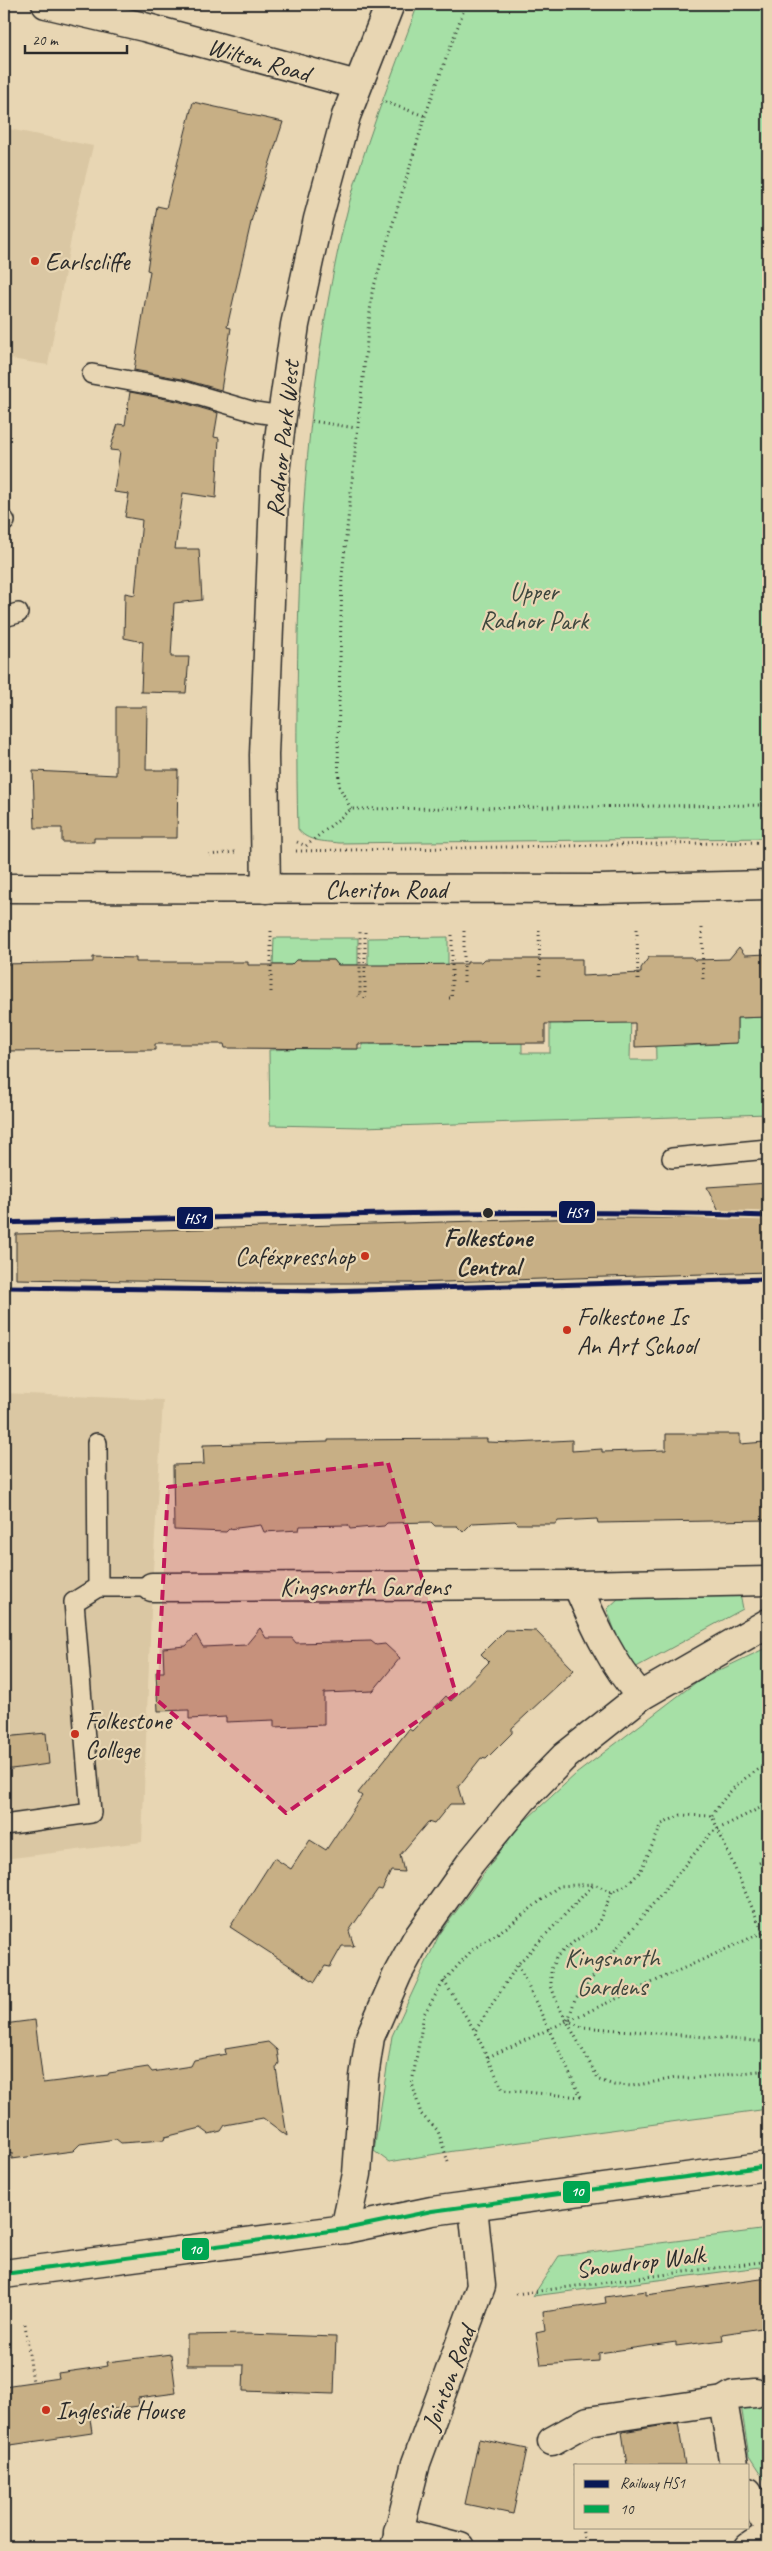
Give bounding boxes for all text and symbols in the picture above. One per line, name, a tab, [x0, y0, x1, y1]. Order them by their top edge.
scale bar	[25, 22, 128, 54]
street label: Wilton Road	[204, 30, 318, 91]
text: 20 m	[32, 31, 59, 50]
place label: Earlscliffe	[45, 246, 131, 278]
marker: Earlscliffe	[29, 255, 41, 267]
street label: Radnor Park West	[259, 357, 307, 519]
park label: Upper Radnor Park	[480, 576, 590, 637]
street label: Cheriton Road	[325, 874, 451, 906]
line badge: HS1	[558, 1200, 596, 1224]
text: HS1	[566, 1204, 589, 1221]
line badge: HS1	[176, 1206, 214, 1230]
marker: Folkestone Central	[481, 1206, 495, 1220]
text: HS1	[184, 1210, 207, 1227]
place label: Folkestone Central	[444, 1222, 535, 1283]
place label: Caféxpresshop	[235, 1241, 357, 1273]
marker: Caféxpresshop	[359, 1250, 371, 1262]
place label: Folkestone Is An Art School	[577, 1301, 701, 1362]
marker: Folkestone Is An Art School	[561, 1324, 573, 1336]
street label: Kingsnorth Gardens	[280, 1571, 453, 1603]
place label: Folkestone College	[85, 1705, 173, 1766]
marker: Folkestone College	[69, 1728, 81, 1740]
park label: Kingsnorth Gardens	[565, 1942, 661, 2003]
line badge: 10	[562, 2180, 591, 2204]
text: 10	[571, 2183, 585, 2200]
line badge: 10	[181, 2237, 210, 2261]
street label: Snowdrop Walk	[574, 2238, 708, 2286]
text: 10	[189, 2241, 203, 2258]
street label: Jointon Road	[414, 2318, 485, 2436]
place label: Ingleside House	[56, 2395, 186, 2427]
marker: Ingleside House	[40, 2404, 52, 2416]
legend	[574, 2464, 750, 2528]
text: Railway HS1	[620, 2474, 686, 2493]
text: 10	[620, 2500, 635, 2519]

